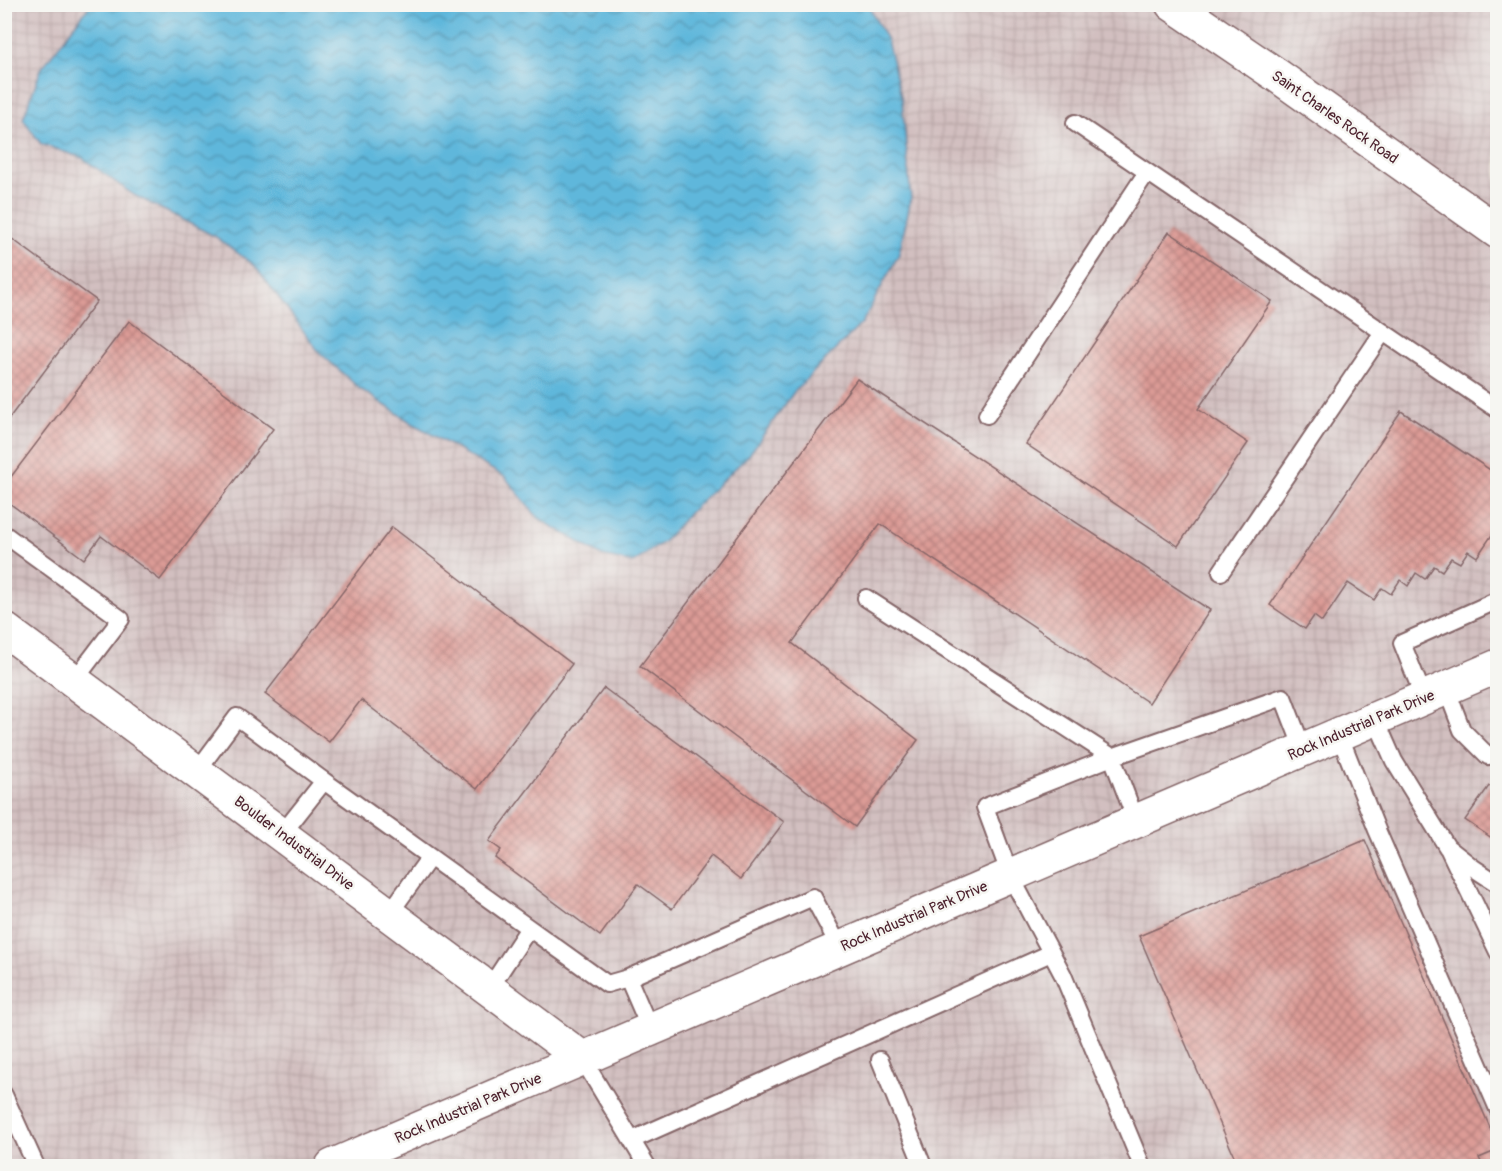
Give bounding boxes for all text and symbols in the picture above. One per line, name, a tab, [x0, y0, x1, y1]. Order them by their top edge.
street label: Saint Charles Rock Road	[1268, 67, 1402, 168]
street label: Rock Industrial Park Drive	[1285, 686, 1438, 765]
street label: Boulder Industrial Drive	[230, 792, 358, 895]
street label: Rock Industrial Park Drive	[838, 877, 991, 956]
street label: Rock Industrial Park Drive	[392, 1069, 545, 1148]

